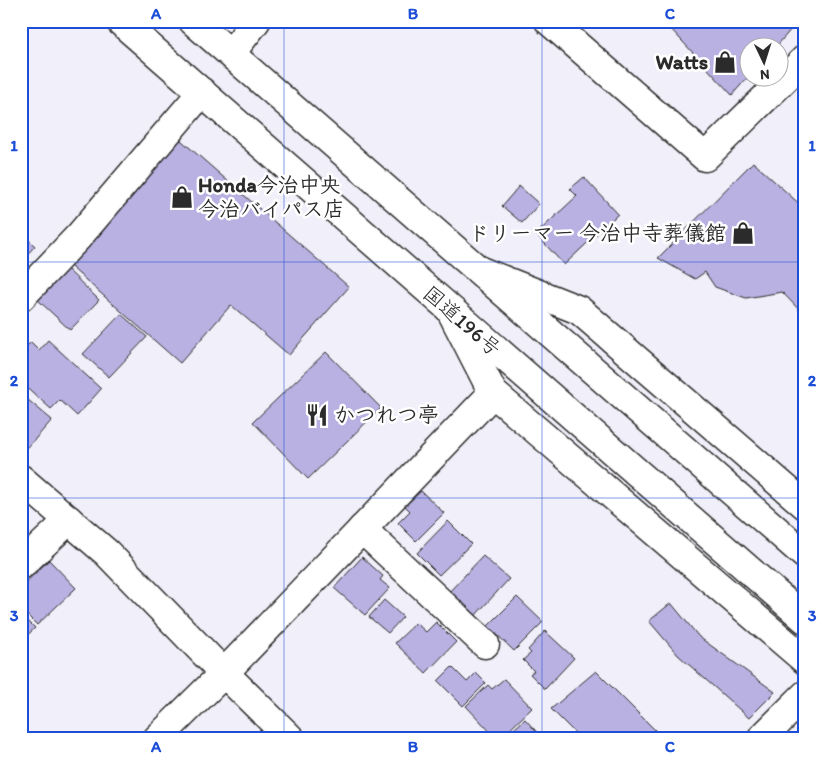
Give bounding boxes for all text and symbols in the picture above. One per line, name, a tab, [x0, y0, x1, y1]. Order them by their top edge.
text: A	[150, 4, 162, 23]
text: B	[408, 4, 419, 23]
text: C	[665, 4, 676, 23]
north arrow	[738, 38, 788, 88]
place label: Watts	[656, 49, 708, 74]
shop icon: Watts	[712, 49, 738, 75]
text: N	[760, 66, 770, 83]
text: 1	[10, 136, 18, 155]
text: 1	[808, 136, 816, 155]
place label: Honda今治中央 今治バイパス店	[198, 172, 345, 221]
shop icon: Honda今治中央 今治バイパス店	[169, 184, 195, 210]
place label: ドリーマー 今治中寺葬儀館	[468, 220, 726, 245]
shop icon: ドリーマー 今治中寺葬儀館	[730, 220, 756, 246]
street label: 国道196号	[418, 280, 506, 361]
text: 2	[10, 371, 19, 390]
text: 2	[808, 371, 817, 390]
restaurant icon: かつれつ亭	[304, 402, 330, 428]
place label: かつれつ亭	[334, 402, 439, 427]
text: 3	[10, 606, 19, 625]
text: 3	[808, 606, 817, 625]
text: A	[150, 737, 162, 756]
text: B	[408, 737, 419, 756]
text: C	[665, 737, 676, 756]

